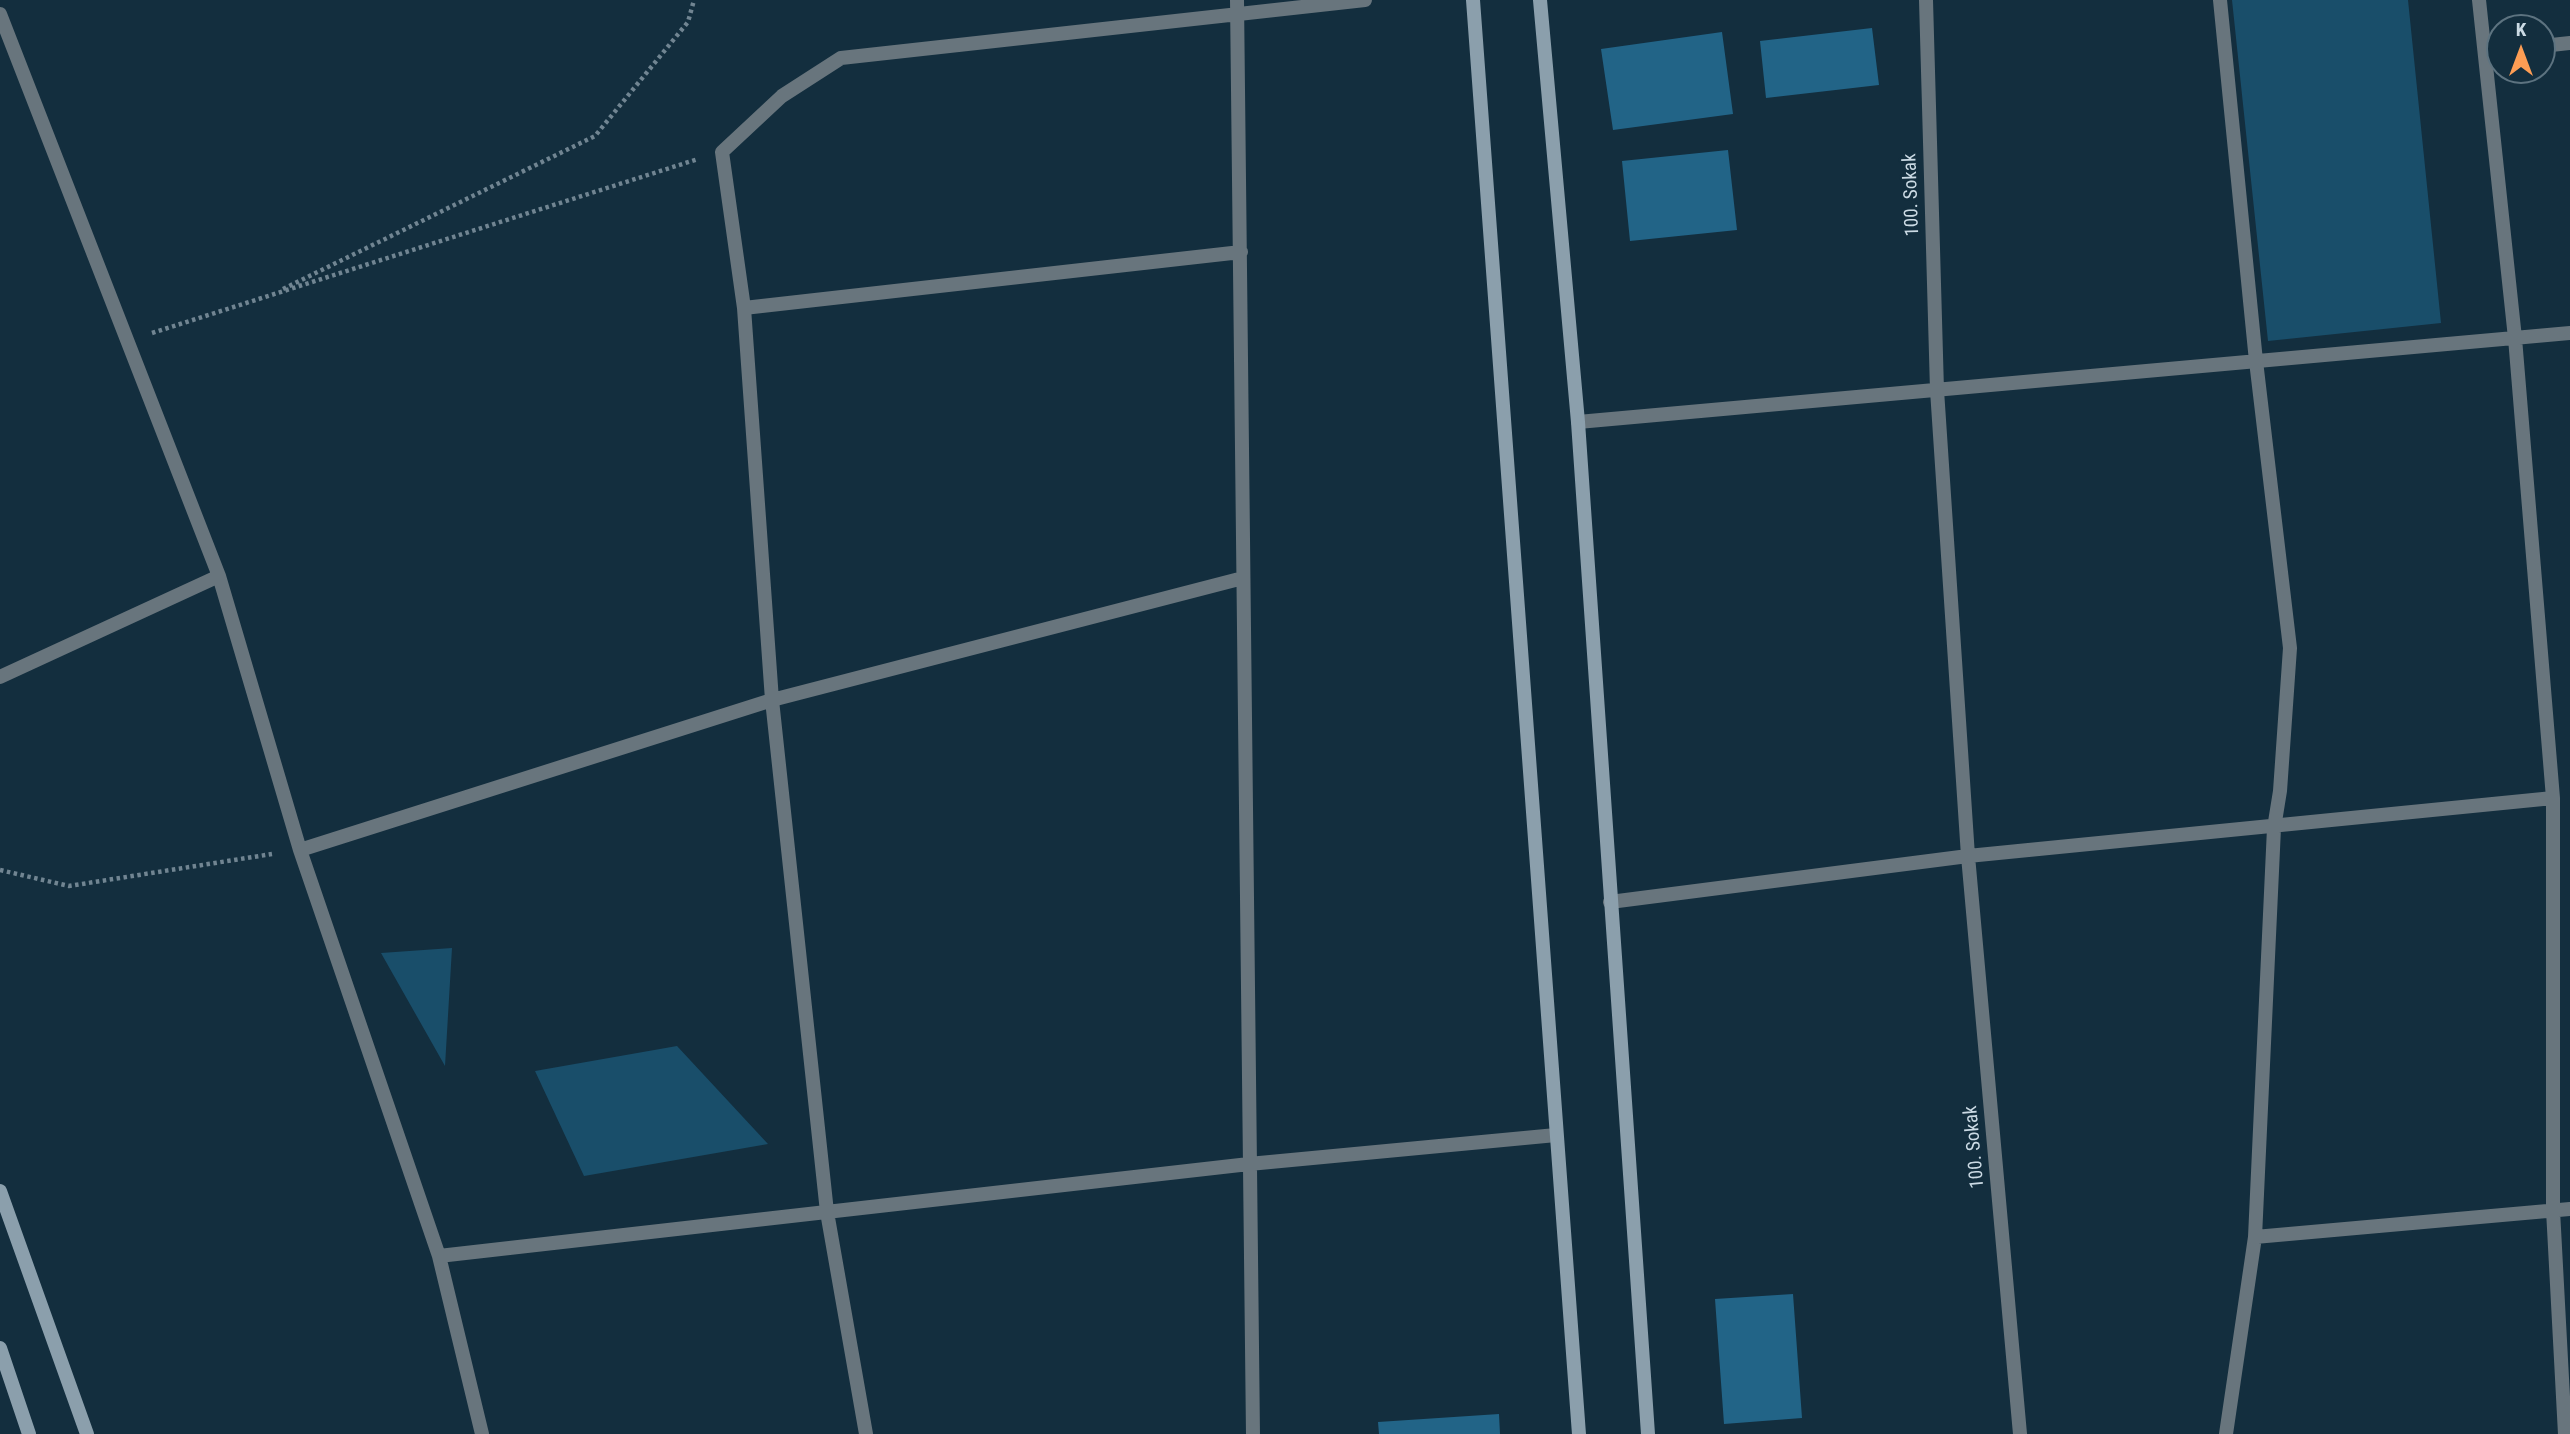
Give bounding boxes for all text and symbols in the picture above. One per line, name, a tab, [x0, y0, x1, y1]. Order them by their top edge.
north arrow	[2486, 14, 2556, 84]
text: K	[2516, 18, 2526, 41]
street label: 100. Sokak	[1899, 153, 1925, 237]
street label: 100. Sokak	[1960, 1105, 1990, 1189]

